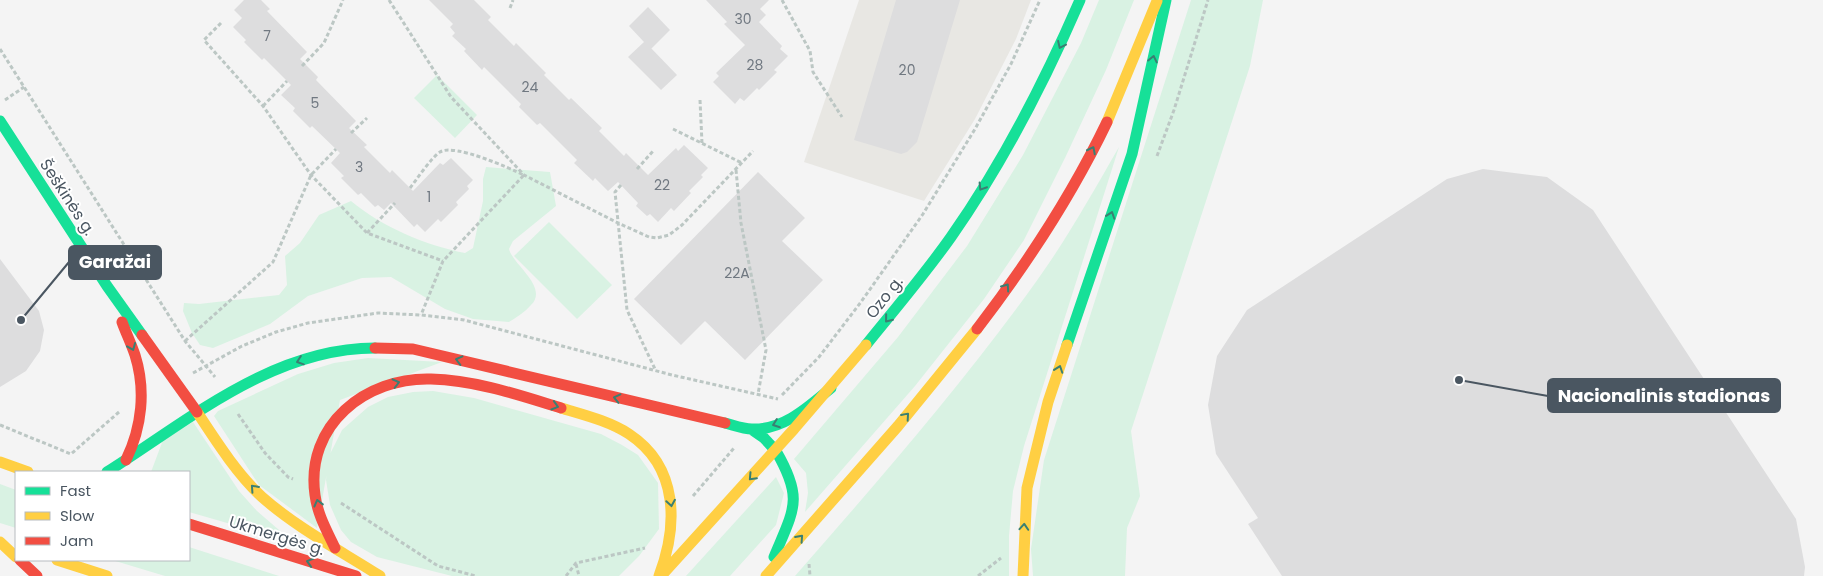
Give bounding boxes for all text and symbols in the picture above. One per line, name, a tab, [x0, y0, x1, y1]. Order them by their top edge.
house number: 30	[734, 9, 752, 29]
house number: 7	[263, 26, 271, 46]
one-way arrow	[1057, 40, 1067, 49]
one-way arrow	[1147, 54, 1158, 63]
house number: 28	[747, 55, 764, 75]
house number: 20	[899, 60, 915, 80]
house number: 24	[522, 77, 539, 97]
house number: 5	[311, 93, 319, 113]
one-way arrow	[1086, 146, 1097, 155]
street label: Šeškinės g.	[34, 155, 101, 240]
house number: 3	[355, 157, 363, 177]
house number: 22	[654, 175, 670, 195]
one-way arrow	[979, 181, 988, 191]
house number: 1	[427, 187, 431, 207]
one-way arrow	[1105, 212, 1115, 220]
callout: Garažai	[69, 246, 161, 279]
text: Garažai	[79, 249, 151, 274]
house number: 22A	[724, 263, 750, 283]
street label: Ozo g.	[860, 271, 908, 324]
one-way arrow	[1000, 283, 1009, 293]
one-way arrow	[885, 313, 893, 322]
one-way arrow	[126, 343, 136, 351]
one-way arrow	[296, 355, 305, 365]
one-way arrow	[456, 356, 464, 366]
one-way arrow	[1053, 366, 1063, 374]
one-way arrow	[392, 378, 401, 389]
callout: Nacionalinis stadionas	[1548, 379, 1780, 412]
text: Nacionalinis stadionas	[1558, 383, 1770, 408]
one-way arrow	[613, 393, 622, 404]
one-way arrow	[551, 401, 559, 411]
one-way arrow	[901, 412, 910, 421]
one-way arrow	[772, 418, 780, 428]
legend	[15, 471, 190, 561]
one-way arrow	[749, 472, 758, 481]
text: Fast	[60, 480, 91, 501]
one-way arrow	[251, 485, 260, 494]
one-way arrow	[313, 499, 323, 507]
one-way arrow	[665, 499, 676, 507]
text: Slow	[60, 505, 95, 526]
street label: Ukmergės g.	[226, 510, 328, 561]
one-way arrow	[1019, 523, 1030, 531]
text: Jam	[60, 530, 94, 551]
one-way arrow	[794, 535, 803, 544]
one-way arrow	[306, 557, 314, 567]

